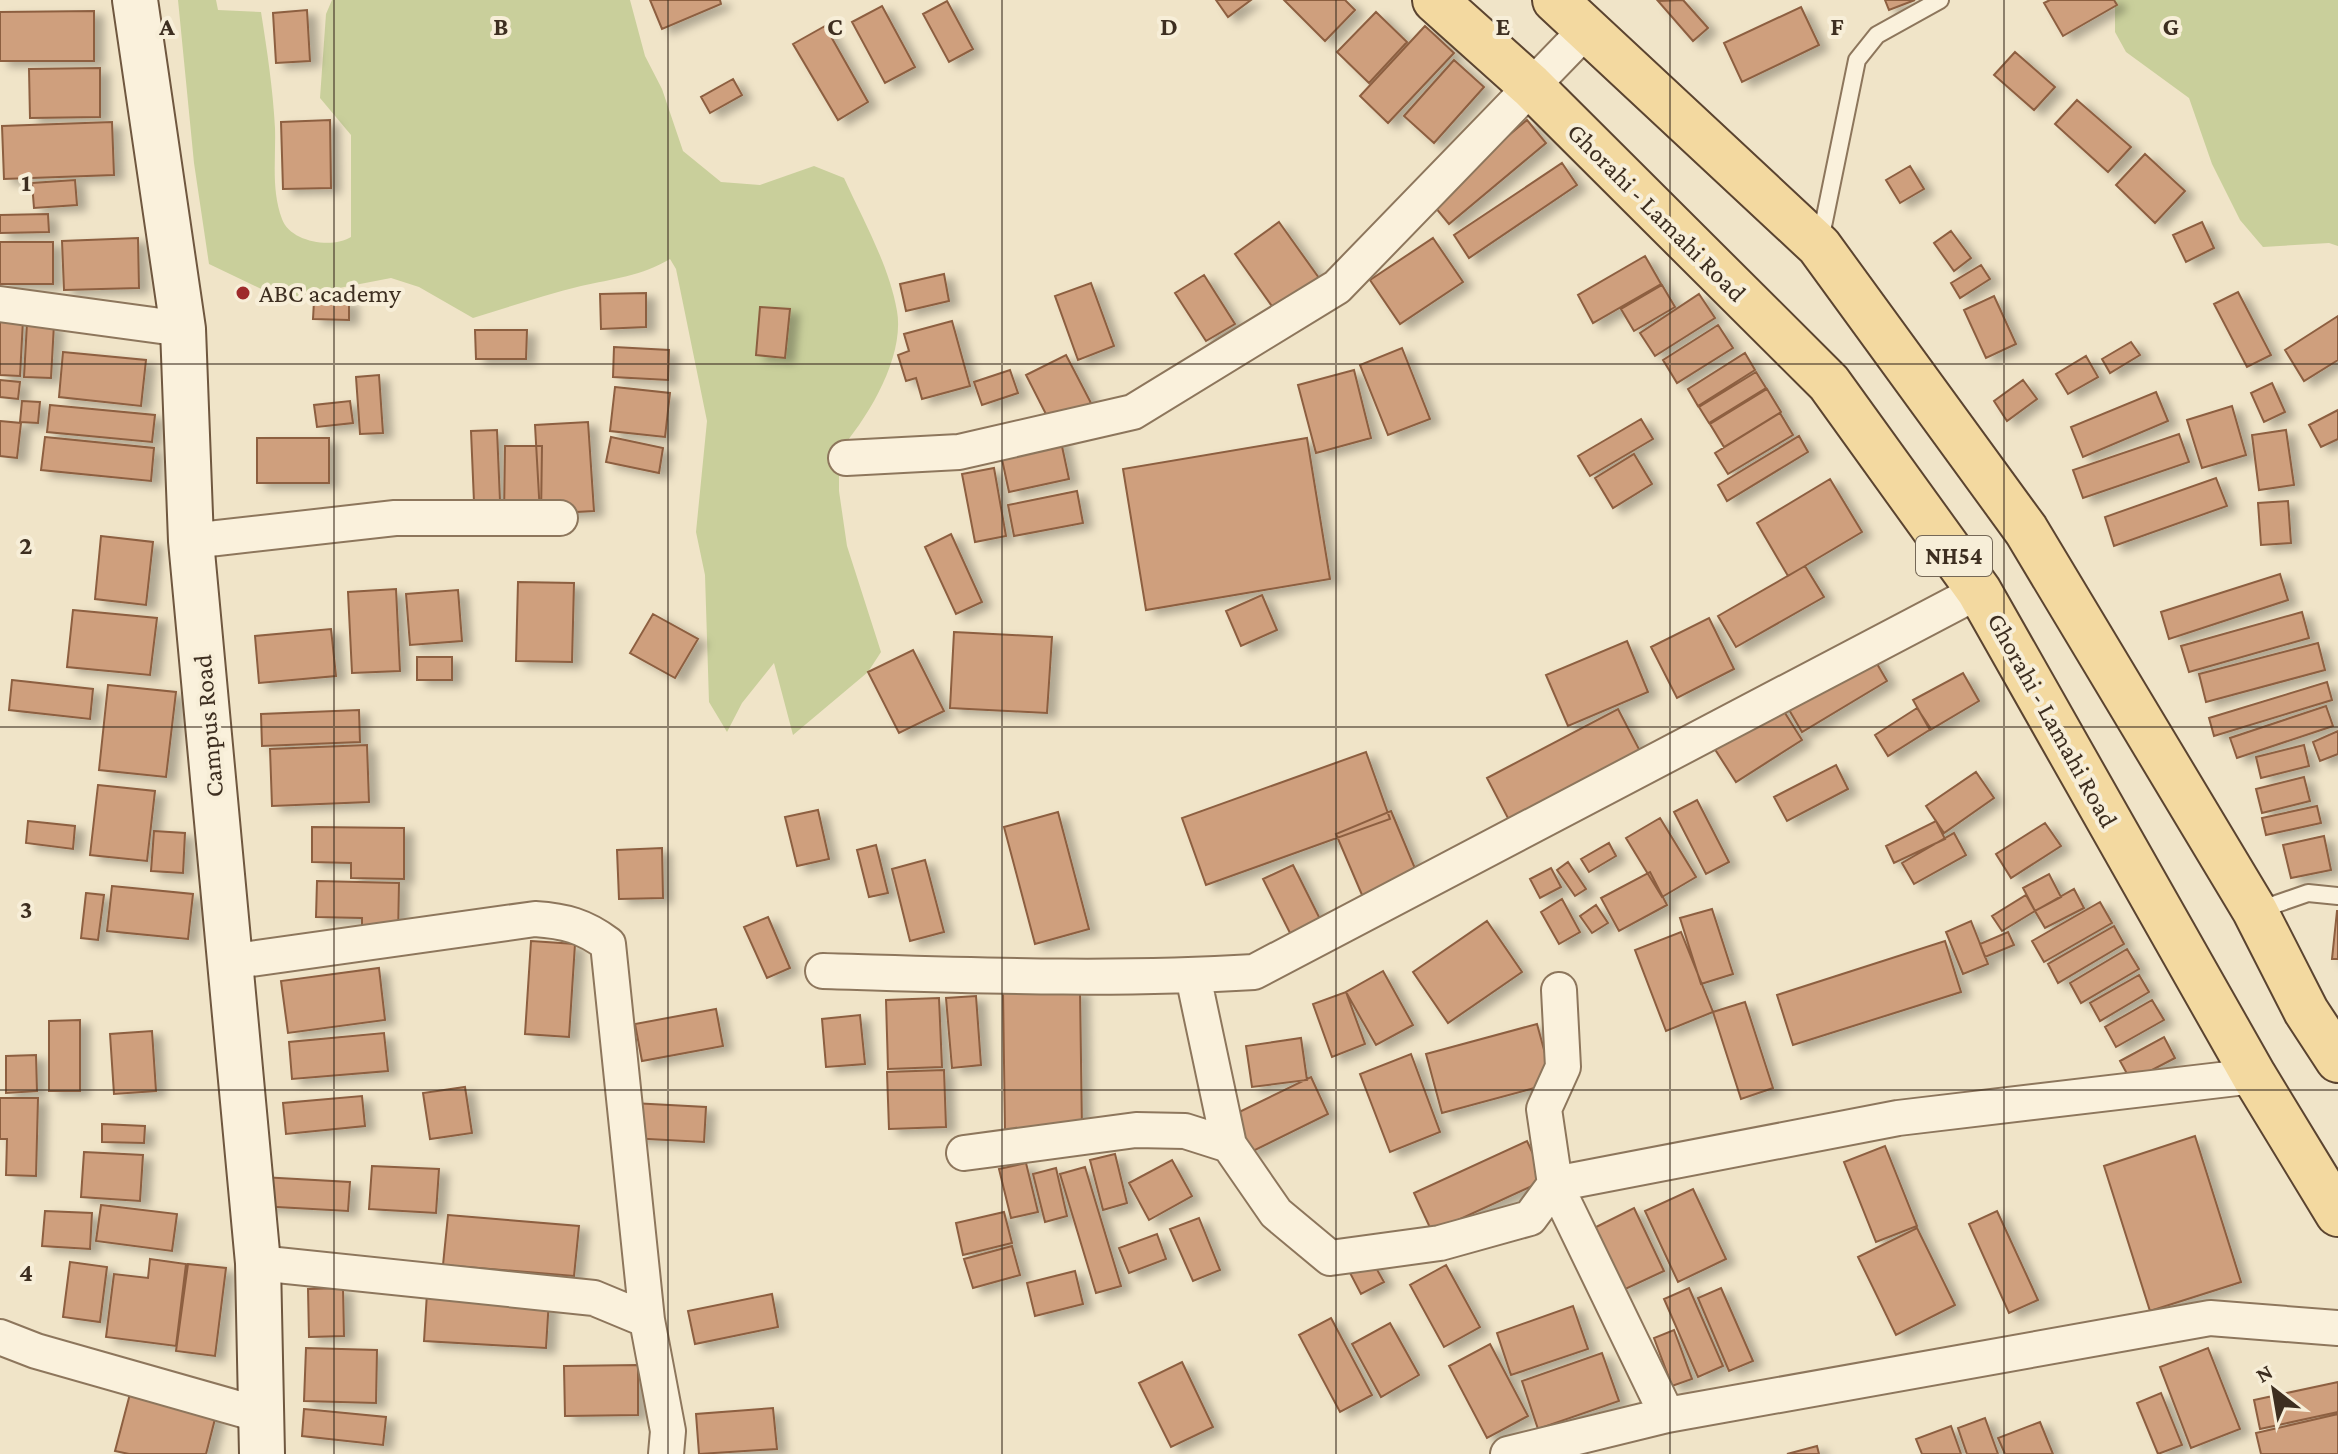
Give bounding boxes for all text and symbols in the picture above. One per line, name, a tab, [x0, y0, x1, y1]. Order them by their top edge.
text: A	[158, 12, 175, 41]
text: B	[493, 12, 509, 41]
text: C	[827, 12, 843, 41]
text: D	[1160, 12, 1178, 41]
text: E	[1496, 12, 1511, 41]
text: F	[1830, 12, 1844, 41]
text: G	[2163, 12, 2179, 41]
street label: Ghorahi - Lamahi Road	[1561, 117, 1752, 308]
text: 1	[21, 168, 31, 197]
place label: ABC academy	[259, 279, 402, 308]
marker: ABC academy	[234, 284, 252, 302]
text: 2	[19, 531, 33, 560]
road number: NH54	[1916, 536, 1992, 576]
street label: Ghorahi - Lamahi Road	[1982, 608, 2124, 833]
street label: Campus Road	[188, 653, 229, 799]
text: 3	[20, 895, 32, 924]
text: 4	[19, 1258, 33, 1287]
north arrow	[2234, 1350, 2314, 1430]
text: N	[2251, 1359, 2277, 1388]

